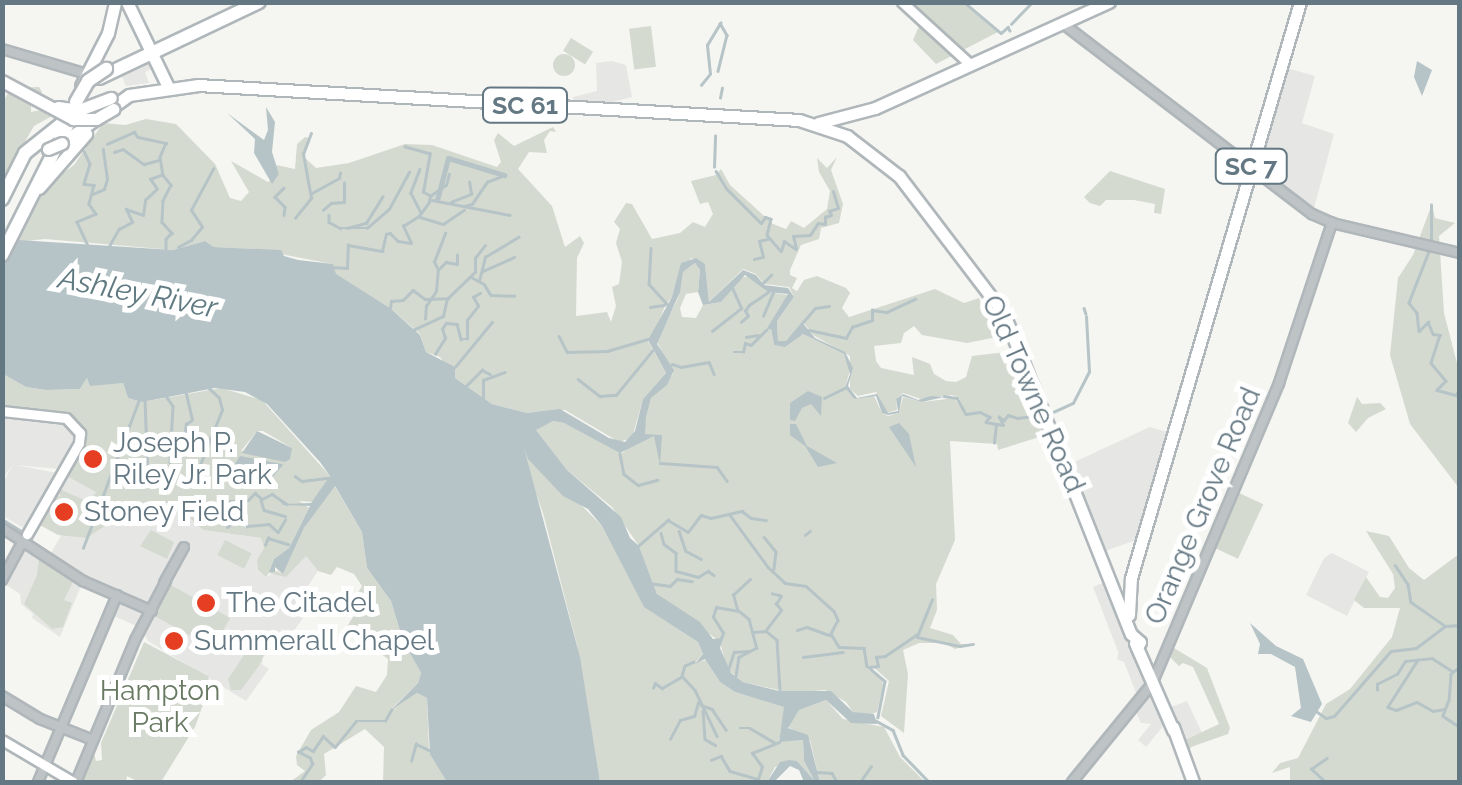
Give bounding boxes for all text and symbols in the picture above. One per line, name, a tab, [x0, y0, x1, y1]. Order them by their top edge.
road number: SC 61	[480, 85, 570, 125]
road number: SC 7	[1214, 146, 1288, 186]
water label: Ashley River	[55, 260, 221, 326]
street label: Old Towne Road	[974, 290, 1092, 498]
street label: Orange Grove Road	[1138, 383, 1268, 629]
place label: Joseph P. Riley Jr. Park	[113, 426, 273, 492]
marker: Joseph P. Riley Jr. Park	[82, 448, 104, 470]
place label: Stoney Field	[84, 495, 245, 529]
marker: Stoney Field	[53, 501, 75, 523]
place label: The Citadel	[226, 586, 374, 620]
marker: The Citadel	[195, 592, 217, 614]
place label: Summerall Chapel	[194, 624, 435, 658]
marker: Summerall Chapel	[163, 630, 185, 652]
park label: Hampton Park	[100, 674, 220, 740]

